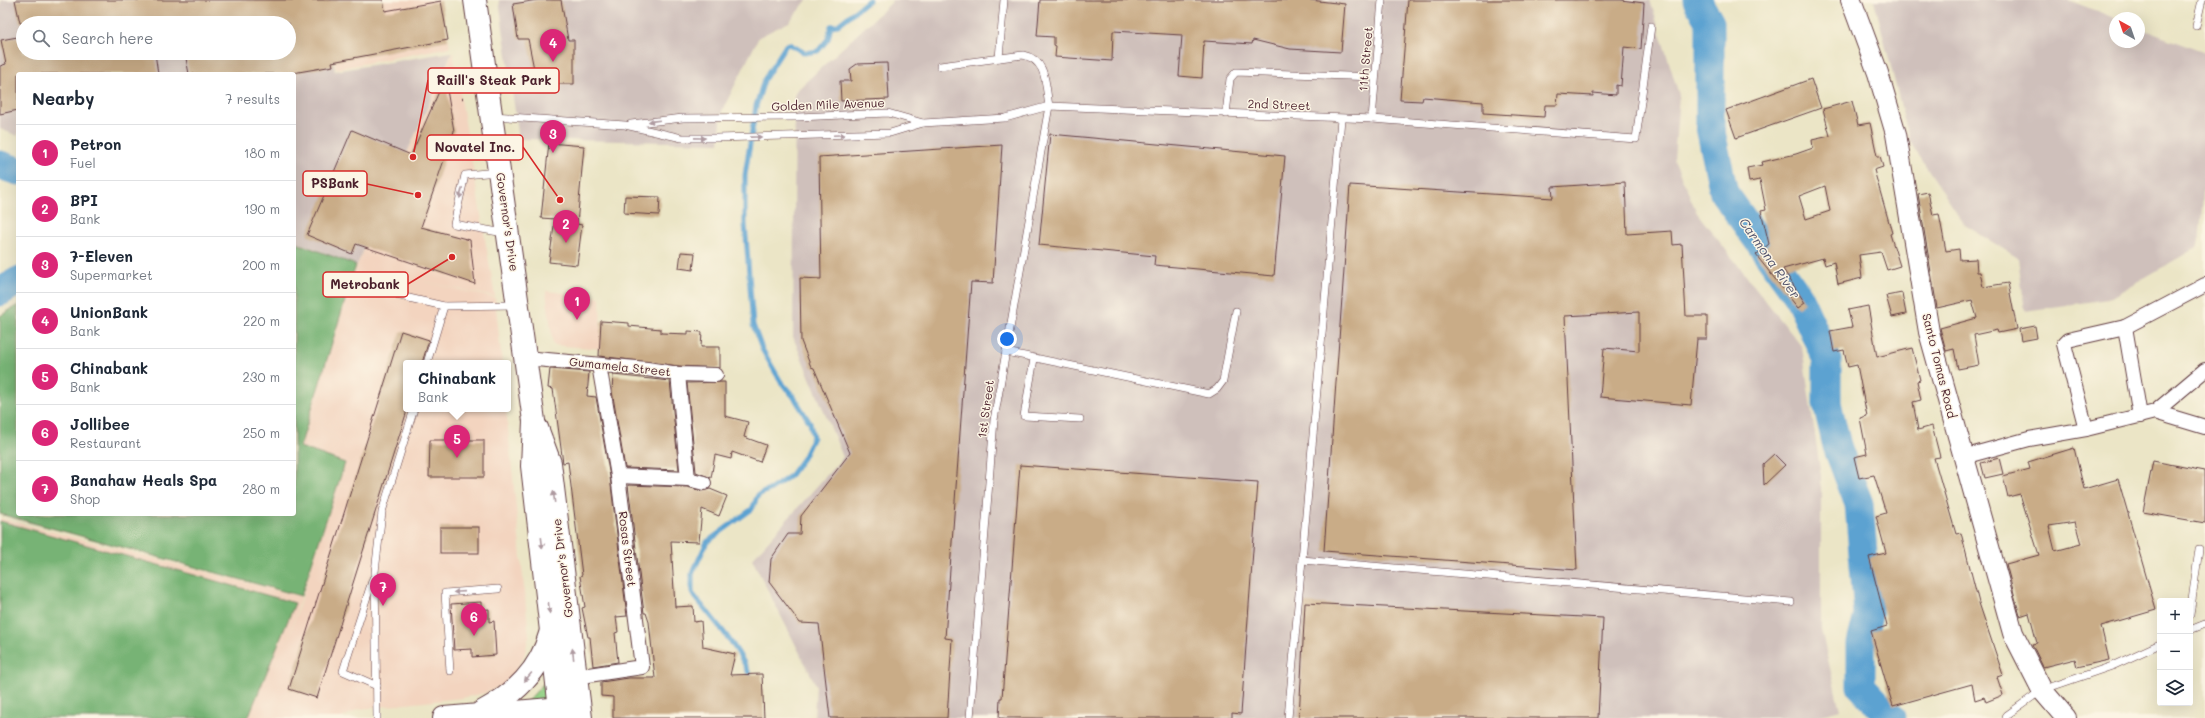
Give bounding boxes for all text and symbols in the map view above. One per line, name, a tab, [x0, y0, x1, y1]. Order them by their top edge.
north arrow	[2109, 12, 2145, 48]
search box	[16, 16, 296, 60]
street label: 11th Street	[1354, 26, 1376, 92]
icon: search	[30, 27, 52, 49]
text: Search here	[62, 28, 153, 48]
pin: 4	[540, 29, 566, 62]
callout: Raill's Steak Park	[428, 68, 559, 93]
text: Raill's Steak Park	[436, 71, 552, 88]
text: Nearby	[32, 87, 94, 109]
text: 7 results	[225, 90, 280, 107]
street label: Golden Mile Avenue	[771, 94, 885, 114]
street label: 2nd Street	[1247, 95, 1311, 113]
one-way arrow	[648, 118, 660, 124]
pin: 3	[540, 120, 566, 153]
one-way arrow	[833, 132, 846, 138]
text: Petron	[70, 134, 121, 154]
one-way arrow	[750, 134, 763, 140]
callout: Novatel Inc.	[427, 135, 523, 160]
one-way arrow	[694, 135, 707, 141]
text: Novatel Inc.	[435, 138, 515, 155]
text: 1	[42, 144, 48, 161]
text: 180 m	[244, 144, 280, 161]
text: Fuel	[70, 154, 96, 171]
callout: PSBank	[303, 171, 367, 196]
street label: Governor's Drive	[493, 171, 523, 272]
text: PSBank	[311, 174, 359, 191]
one-way arrow	[458, 186, 464, 199]
text: BPI	[70, 190, 98, 210]
text: 2	[41, 200, 49, 217]
text: 190 m	[244, 200, 280, 217]
text: Bank	[70, 210, 100, 227]
pin: 2	[553, 210, 579, 243]
water label: Carmona River	[1736, 214, 1805, 302]
text: 7-Eleven	[70, 246, 133, 266]
text: 3	[41, 256, 49, 273]
text: 200 m	[242, 256, 280, 273]
text: Supermarket	[70, 266, 153, 283]
callout: Metrobank	[323, 272, 408, 297]
text: Metrobank	[330, 275, 400, 292]
pin: 1	[564, 287, 590, 320]
text: UnionBank	[70, 302, 148, 322]
text: 4	[41, 312, 49, 329]
text: 220 m	[243, 312, 280, 329]
street label: Santo Tomas Road	[1919, 312, 1961, 420]
text: Bank	[70, 322, 100, 339]
your location	[997, 329, 1017, 349]
street label: Gumamela Street	[569, 353, 672, 379]
text: Chinabank	[70, 358, 148, 378]
popup	[403, 360, 511, 412]
text: 5	[41, 368, 49, 385]
text: 230 m	[243, 368, 280, 385]
text: Chinabank	[418, 368, 496, 388]
text: Bank	[70, 378, 100, 395]
street label: 1st Street	[973, 379, 997, 439]
text: Bank	[418, 388, 448, 405]
text: Jollibee	[70, 414, 130, 434]
text: 6	[41, 424, 49, 441]
text: 250 m	[243, 424, 280, 441]
pin: 5	[444, 425, 470, 458]
text: Restaurant	[70, 434, 141, 451]
text: Banahaw Heals Spa	[70, 470, 217, 490]
text: 7	[41, 480, 49, 497]
text: 280 m	[242, 480, 280, 497]
text: Shop	[70, 490, 100, 507]
one-way arrow	[551, 491, 557, 503]
street label: Rosas Street	[615, 510, 641, 588]
street label: Governor's Drive	[548, 518, 576, 619]
one-way arrow	[539, 537, 545, 550]
pin: 7	[370, 573, 396, 606]
one-way arrow	[453, 589, 465, 596]
map controls	[2157, 598, 2193, 706]
button: +	[2157, 598, 2193, 634]
one-way arrow	[546, 602, 553, 614]
pin: 6	[461, 603, 487, 636]
button: −	[2157, 634, 2193, 670]
one-way arrow	[569, 647, 576, 660]
button: layers	[2157, 670, 2193, 706]
one-way arrow	[524, 672, 533, 682]

